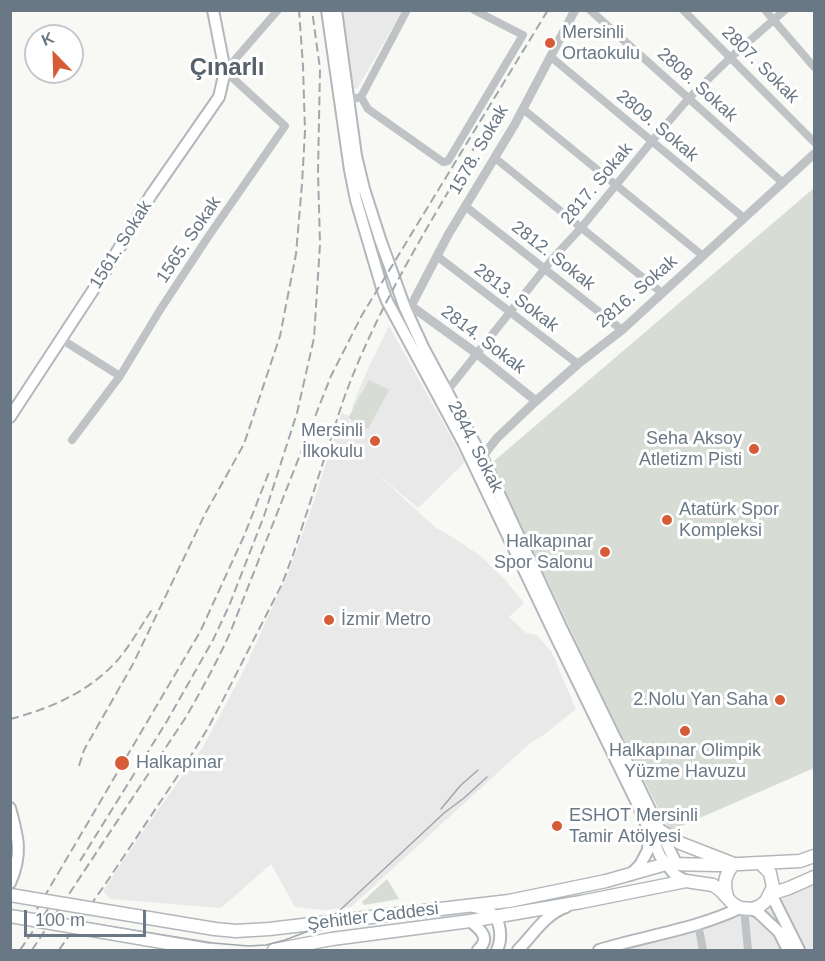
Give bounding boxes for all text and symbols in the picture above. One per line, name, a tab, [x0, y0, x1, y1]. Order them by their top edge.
place label: Mersinli Ortaokulu	[562, 22, 640, 64]
street label: 2807. Sokak	[717, 22, 803, 108]
north arrow	[24, 24, 84, 84]
text: K	[39, 29, 56, 49]
marker: Mersinli Ortaokulu	[543, 36, 557, 50]
street label: 2808. Sokak	[653, 43, 741, 127]
district label: Çınarlı	[190, 54, 264, 82]
street label: 2809. Sokak	[612, 86, 702, 166]
street label: 1578. Sokak	[445, 101, 513, 199]
street label: 2817. Sokak	[557, 139, 637, 229]
street label: 1565. Sokak	[152, 192, 226, 288]
street label: 1561. Sokak	[85, 197, 157, 293]
street label: 2812. Sokak	[507, 217, 599, 295]
street label: 2816. Sokak	[592, 251, 682, 333]
street label: 2813. Sokak	[470, 259, 562, 337]
street label: 2814. Sokak	[437, 301, 529, 379]
street label: 2844. Sokak	[443, 398, 507, 496]
place label: Mersinli İlkokulu	[301, 420, 363, 462]
place label: Seha Aksoy Atletizm Pisti	[639, 428, 742, 470]
marker: Mersinli İlkokulu	[368, 434, 382, 448]
marker: Seha Aksoy Atletizm Pisti	[747, 442, 761, 456]
place label: Atatürk Spor Kompleksi	[679, 499, 779, 542]
marker: Atatürk Spor Kompleksi	[660, 513, 674, 527]
place label: Halkapınar Spor Salonu	[494, 531, 593, 574]
marker: Halkapınar Spor Salonu	[598, 545, 612, 559]
place label: İzmir Metro	[341, 609, 431, 631]
marker: İzmir Metro	[322, 613, 336, 627]
place label: 2.Nolu Yan Saha	[633, 689, 768, 711]
marker: 2.Nolu Yan Saha	[773, 693, 787, 707]
marker: Halkapınar Olimpik Yüzme Havuzu	[678, 724, 692, 738]
place label: Halkapınar Olimpik Yüzme Havuzu	[609, 740, 761, 783]
place label: Halkapınar	[136, 752, 223, 774]
marker: Halkapınar	[113, 754, 131, 772]
place label: ESHOT Mersinli Tamir Atölyesi	[569, 805, 698, 848]
marker: ESHOT Mersinli Tamir Atölyesi	[550, 819, 564, 833]
scale bar	[27, 898, 148, 936]
street label: Şehitler Caddesi	[306, 898, 440, 936]
text: 100 m	[35, 910, 85, 930]

